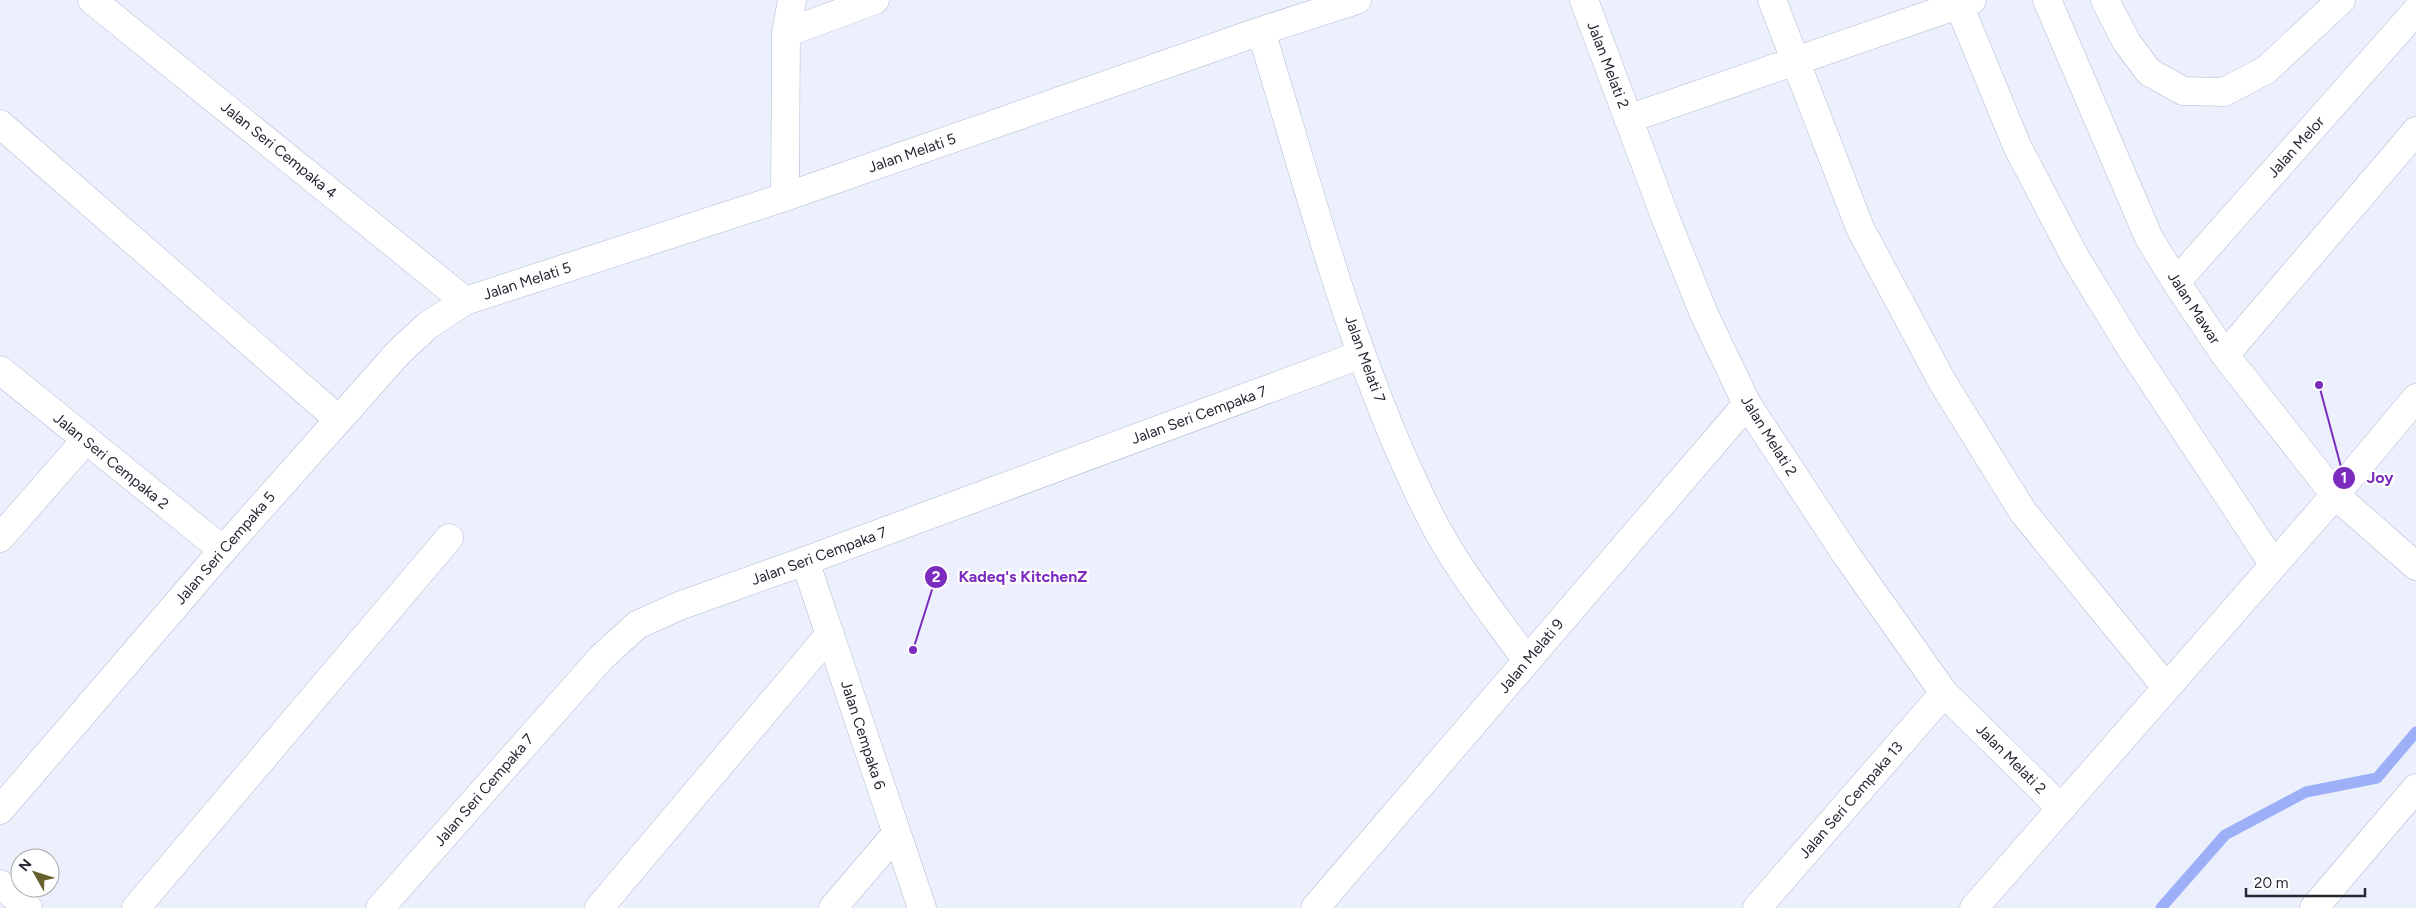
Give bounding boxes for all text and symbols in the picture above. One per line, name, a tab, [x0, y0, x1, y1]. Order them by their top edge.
street label: Jalan Melati 2	[1583, 19, 1633, 111]
street label: Jalan Seri Cempaka 4	[217, 98, 341, 202]
street label: Jalan Melor	[2264, 113, 2328, 181]
street label: Jalan Melati 5	[866, 130, 958, 176]
street label: Jalan Melati 5	[481, 258, 573, 304]
street label: Jalan Mawar	[2164, 268, 2224, 348]
street label: Jalan Melati 7	[1341, 313, 1389, 405]
street label: Jalan Seri Cempaka 7	[1129, 382, 1269, 448]
street label: Jalan Melati 2	[1737, 392, 1801, 480]
street label: Jalan Seri Cempaka 2	[50, 409, 172, 513]
callout: Joy	[2331, 462, 2403, 493]
text: Joy	[2367, 468, 2394, 487]
text: 1	[2341, 469, 2347, 487]
street label: Jalan Seri Cempaka 5	[171, 488, 279, 608]
street label: Jalan Seri Cempaka 7	[749, 523, 889, 589]
callout: Kadeq's KitchenZ	[924, 561, 1097, 592]
text: Kadeq's KitchenZ	[959, 567, 1087, 586]
text: 2	[932, 568, 941, 586]
street label: Jalan Melati 9	[1495, 615, 1567, 697]
street label: Jalan Cempaka 6	[837, 678, 889, 792]
street label: Jalan Melati 2	[1972, 720, 2050, 798]
street label: Jalan Seri Cempaka 7	[430, 730, 538, 850]
street label: Jalan Seri Cempaka 13	[1795, 738, 1907, 862]
north arrow	[10, 848, 60, 898]
text: N	[15, 856, 35, 875]
scale bar	[2246, 866, 2365, 898]
text: 20 m	[2254, 874, 2288, 892]

